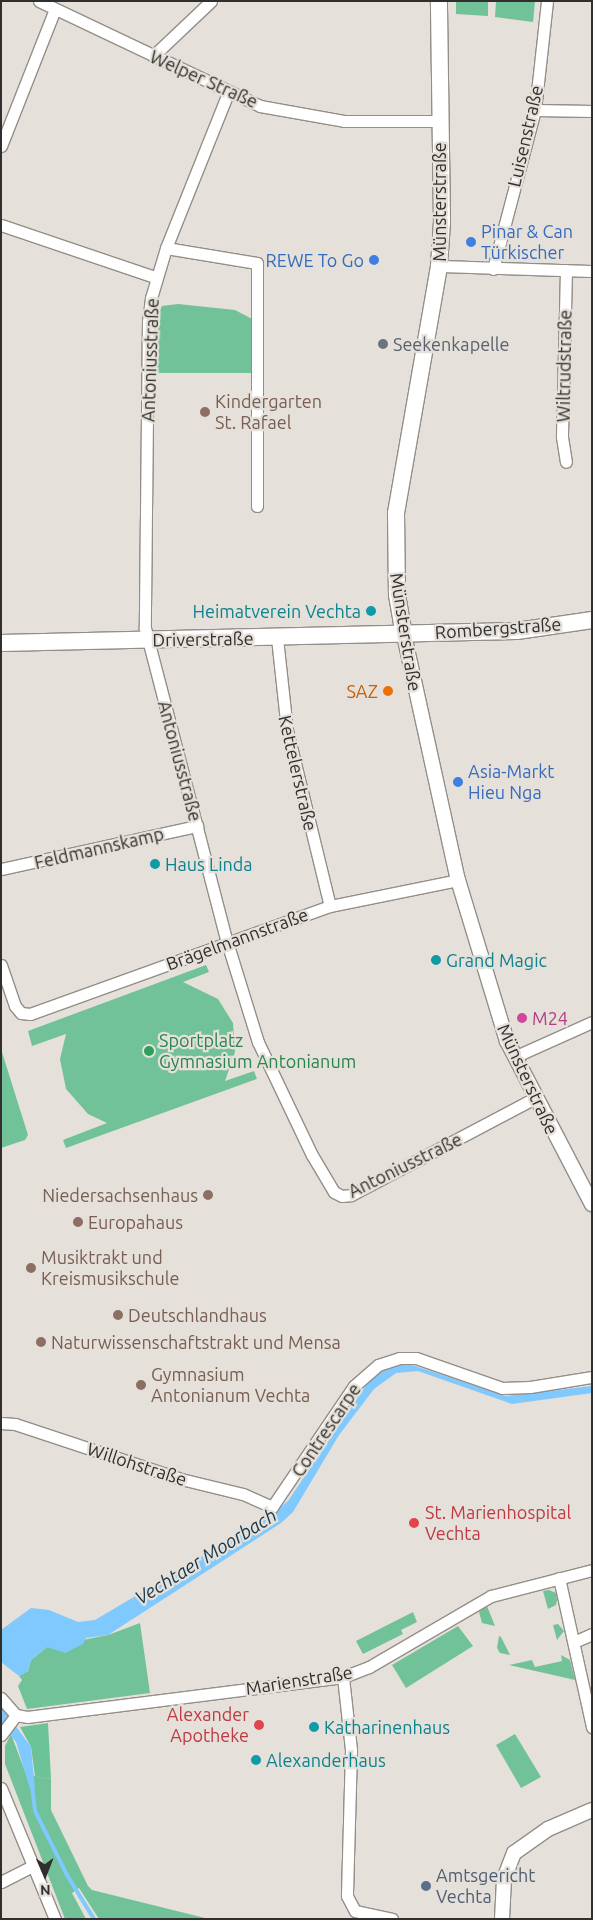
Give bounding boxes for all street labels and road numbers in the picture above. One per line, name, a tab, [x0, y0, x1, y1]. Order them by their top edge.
street label: Welper Straße	[147, 46, 261, 112]
street label: Luisenstraße	[503, 83, 547, 189]
street label: Münsterstraße	[428, 142, 450, 262]
street label: Antoniusstraße	[137, 298, 163, 422]
street label: Wiltrudstraße	[552, 310, 576, 422]
street label: Münsterstraße	[386, 571, 426, 693]
street label: Rombergstraße	[434, 613, 562, 643]
street label: Driverstraße	[152, 627, 254, 651]
street label: Antoniusstraße	[154, 698, 206, 824]
street label: Kettelerstraße	[274, 713, 322, 833]
street label: Feldmannskamp	[32, 823, 166, 873]
street label: Brägelmannstraße	[163, 903, 311, 975]
street label: Münsterstraße	[493, 1020, 563, 1138]
street label: Antoniusstraße	[345, 1128, 465, 1202]
street label: Contrescarpe	[287, 1379, 365, 1481]
street label: Willohstraße	[85, 1438, 189, 1490]
street label: Marienstraße	[244, 1661, 354, 1699]

